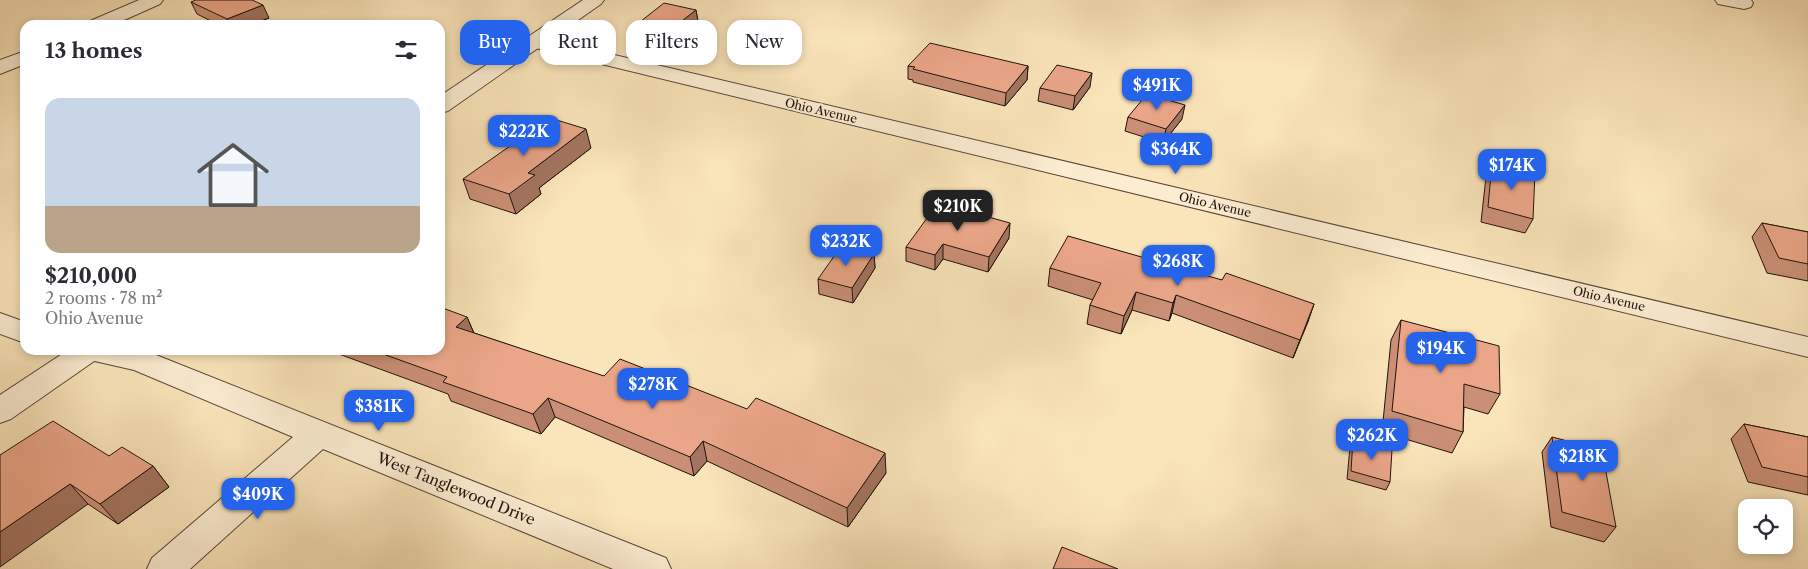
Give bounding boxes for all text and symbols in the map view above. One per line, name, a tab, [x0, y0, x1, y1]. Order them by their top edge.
chip: Buy	[460, 20, 530, 65]
chip: Rent	[540, 20, 616, 65]
chip: Filters	[626, 20, 717, 65]
chip: New	[727, 20, 802, 65]
icon: filters	[392, 36, 420, 64]
text: 13 homes	[45, 38, 143, 63]
pin: $491K	[1122, 68, 1192, 111]
text: $491K	[1133, 75, 1181, 95]
street label: Ohio Avenue	[783, 95, 859, 126]
pin: $222K	[489, 114, 559, 157]
text: $222K	[499, 121, 549, 141]
icon: home	[188, 130, 278, 220]
pin: $364K	[1141, 132, 1211, 175]
text: $364K	[1151, 139, 1201, 159]
pin: $174K	[1477, 148, 1547, 191]
text: $174K	[1489, 155, 1535, 175]
street label: Ohio Avenue	[1177, 189, 1253, 220]
pin: $210K	[923, 190, 993, 232]
text: $210K	[934, 196, 982, 216]
pin: $232K	[811, 224, 881, 267]
text: $232K	[821, 231, 871, 251]
pin: $268K	[1143, 244, 1213, 287]
text: $268K	[1153, 251, 1203, 271]
text: $210,000	[45, 263, 137, 288]
street label: Ohio Avenue	[1571, 283, 1647, 314]
text: 2 rooms · 78 m²	[45, 288, 163, 308]
text: Ohio Avenue	[45, 308, 143, 328]
pin: $194K	[1406, 332, 1476, 374]
text: $194K	[1417, 338, 1465, 358]
pin: $278K	[618, 368, 688, 410]
text: $278K	[628, 374, 678, 394]
pin: $381K	[344, 390, 414, 432]
text: $381K	[355, 396, 403, 416]
pin: $262K	[1337, 418, 1407, 461]
text: $262K	[1347, 425, 1397, 445]
pin: $218K	[1548, 440, 1618, 482]
text: $218K	[1559, 446, 1607, 466]
street label: West Tanglewood Drive	[373, 448, 538, 529]
pin: $409K	[223, 478, 293, 520]
text: $409K	[233, 484, 283, 504]
map controls	[1738, 499, 1793, 554]
button: locate	[1738, 499, 1793, 554]

